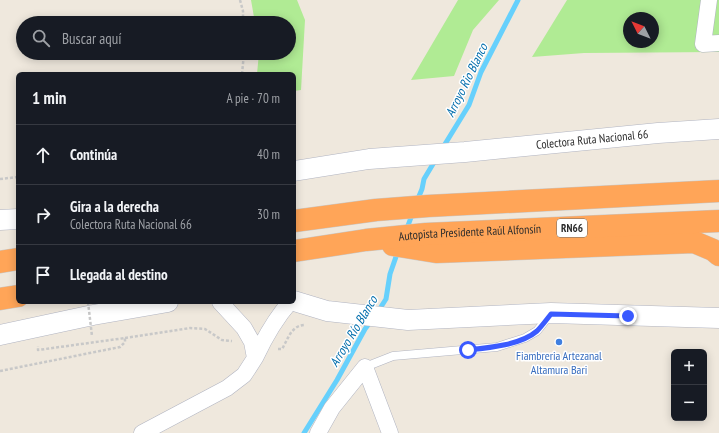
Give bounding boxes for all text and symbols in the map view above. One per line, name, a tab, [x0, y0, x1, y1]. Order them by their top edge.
north arrow	[623, 12, 659, 48]
search box	[16, 16, 296, 60]
icon: search	[30, 27, 52, 49]
text: Buscar aquí	[62, 29, 122, 48]
water label: Arroyo Rio Blanco	[441, 40, 492, 120]
text: 1 min	[32, 87, 66, 109]
text: A pie · 70 m	[226, 90, 280, 107]
street label: Colectora Ruta Nacional 66	[535, 126, 649, 152]
icon: ahead	[32, 144, 54, 166]
text: Continúa	[70, 145, 117, 164]
text: 40 m	[257, 146, 280, 163]
text: Gira a la derecha	[70, 197, 159, 216]
icon: right	[32, 204, 54, 226]
text: 30 m	[257, 206, 280, 223]
text: Colectora Ruta Nacional 66	[70, 216, 192, 233]
road number: RN66	[557, 219, 587, 237]
street label: Autopista Presidente Raúl Alfonsín	[398, 221, 541, 244]
icon: arrive	[32, 264, 54, 286]
text: Llegada al destino	[70, 265, 168, 284]
water label: Arroyo Río Blanco	[326, 292, 382, 370]
route end	[619, 307, 637, 325]
marker: Fiambreria Artezanal Altamura Bari	[554, 337, 564, 347]
route start	[459, 341, 477, 359]
place label: Fiambreria Artezanal Altamura Bari	[516, 348, 602, 377]
map controls	[671, 349, 707, 421]
button: +	[671, 349, 707, 385]
button: −	[671, 385, 707, 421]

